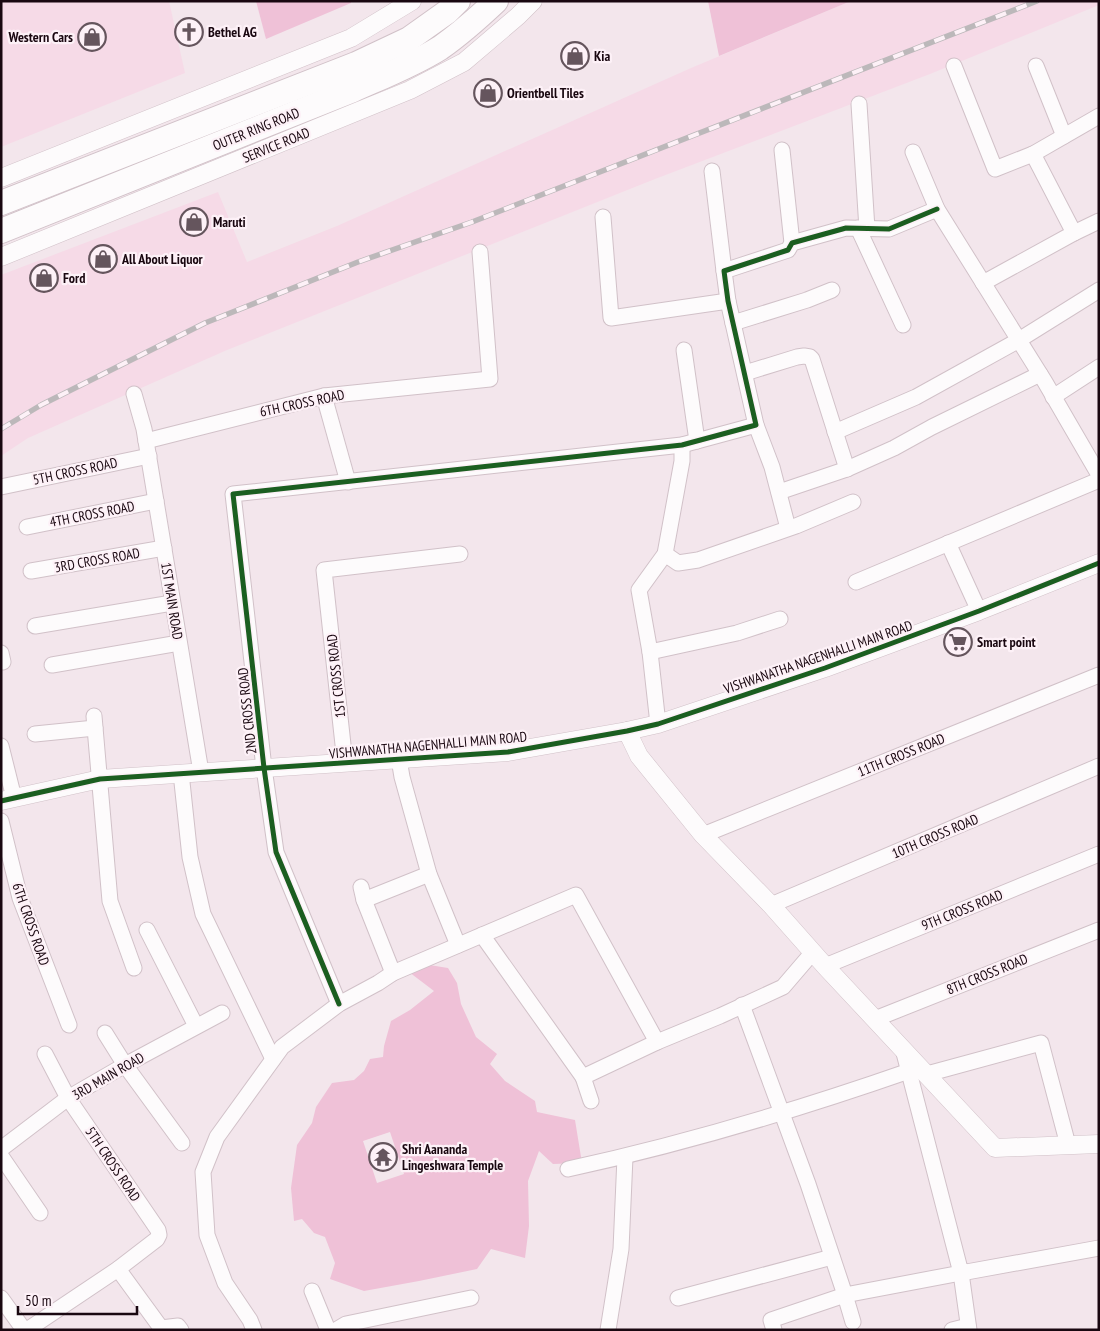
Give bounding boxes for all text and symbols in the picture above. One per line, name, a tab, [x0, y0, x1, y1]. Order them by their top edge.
church icon: Bethel AG	[174, 17, 204, 47]
shop icon: Western Cars	[77, 22, 107, 52]
place label: Bethel AG	[208, 23, 257, 41]
place label: Western Cars	[7, 28, 73, 46]
shop icon: Kia	[560, 41, 590, 71]
place label: Kia	[594, 47, 610, 65]
shop icon: Orientbell Tiles	[473, 78, 503, 108]
place label: Orientbell Tiles	[507, 84, 584, 102]
street label: OUTER RING ROAD	[210, 103, 302, 155]
street label: SERVICE ROAD	[240, 123, 312, 167]
shop icon: Maruti	[179, 207, 209, 237]
place label: Maruti	[213, 213, 246, 231]
shop icon: All About Liquor	[88, 244, 118, 274]
place label: All About Liquor	[121, 250, 204, 268]
shop icon: Ford	[29, 263, 59, 293]
place label: Ford	[63, 269, 85, 287]
street label: 6TH CROSS ROAD	[258, 385, 346, 421]
street label: 5TH CROSS ROAD	[31, 453, 119, 489]
street label: 4TH CROSS ROAD	[48, 497, 136, 531]
street label: 3RD CROSS ROAD	[53, 544, 141, 576]
street label: 1ST MAIN ROAD	[157, 561, 187, 641]
street label: VISHWANATHA NAGENHALLI MAIN ROAD	[720, 616, 915, 698]
supermarket icon: Smart point	[943, 627, 973, 657]
street label: 1ST CROSS ROAD	[323, 633, 349, 719]
place label: Smart point	[977, 633, 1036, 651]
street label: 2ND CROSS ROAD	[233, 667, 261, 755]
street label: VISHWANATHA NAGENHALLI MAIN ROAD	[327, 727, 528, 763]
street label: 11TH CROSS ROAD	[855, 729, 947, 781]
street label: 10TH CROSS ROAD	[889, 810, 981, 862]
street label: 6TH CROSS ROAD	[8, 880, 54, 968]
street label: 9TH CROSS ROAD	[919, 886, 1005, 934]
street label: 8TH CROSS ROAD	[944, 950, 1030, 998]
street label: 3RD MAIN ROAD	[69, 1048, 147, 1104]
street label: 5TH CROSS ROAD	[81, 1123, 145, 1205]
place label: Shri Aananda Lingeshwara Temple	[402, 1140, 503, 1174]
temple icon: Shri Aananda Lingeshwara Temple	[368, 1142, 398, 1172]
scale bar	[18, 1284, 136, 1316]
text: 50 m	[25, 1291, 51, 1310]

